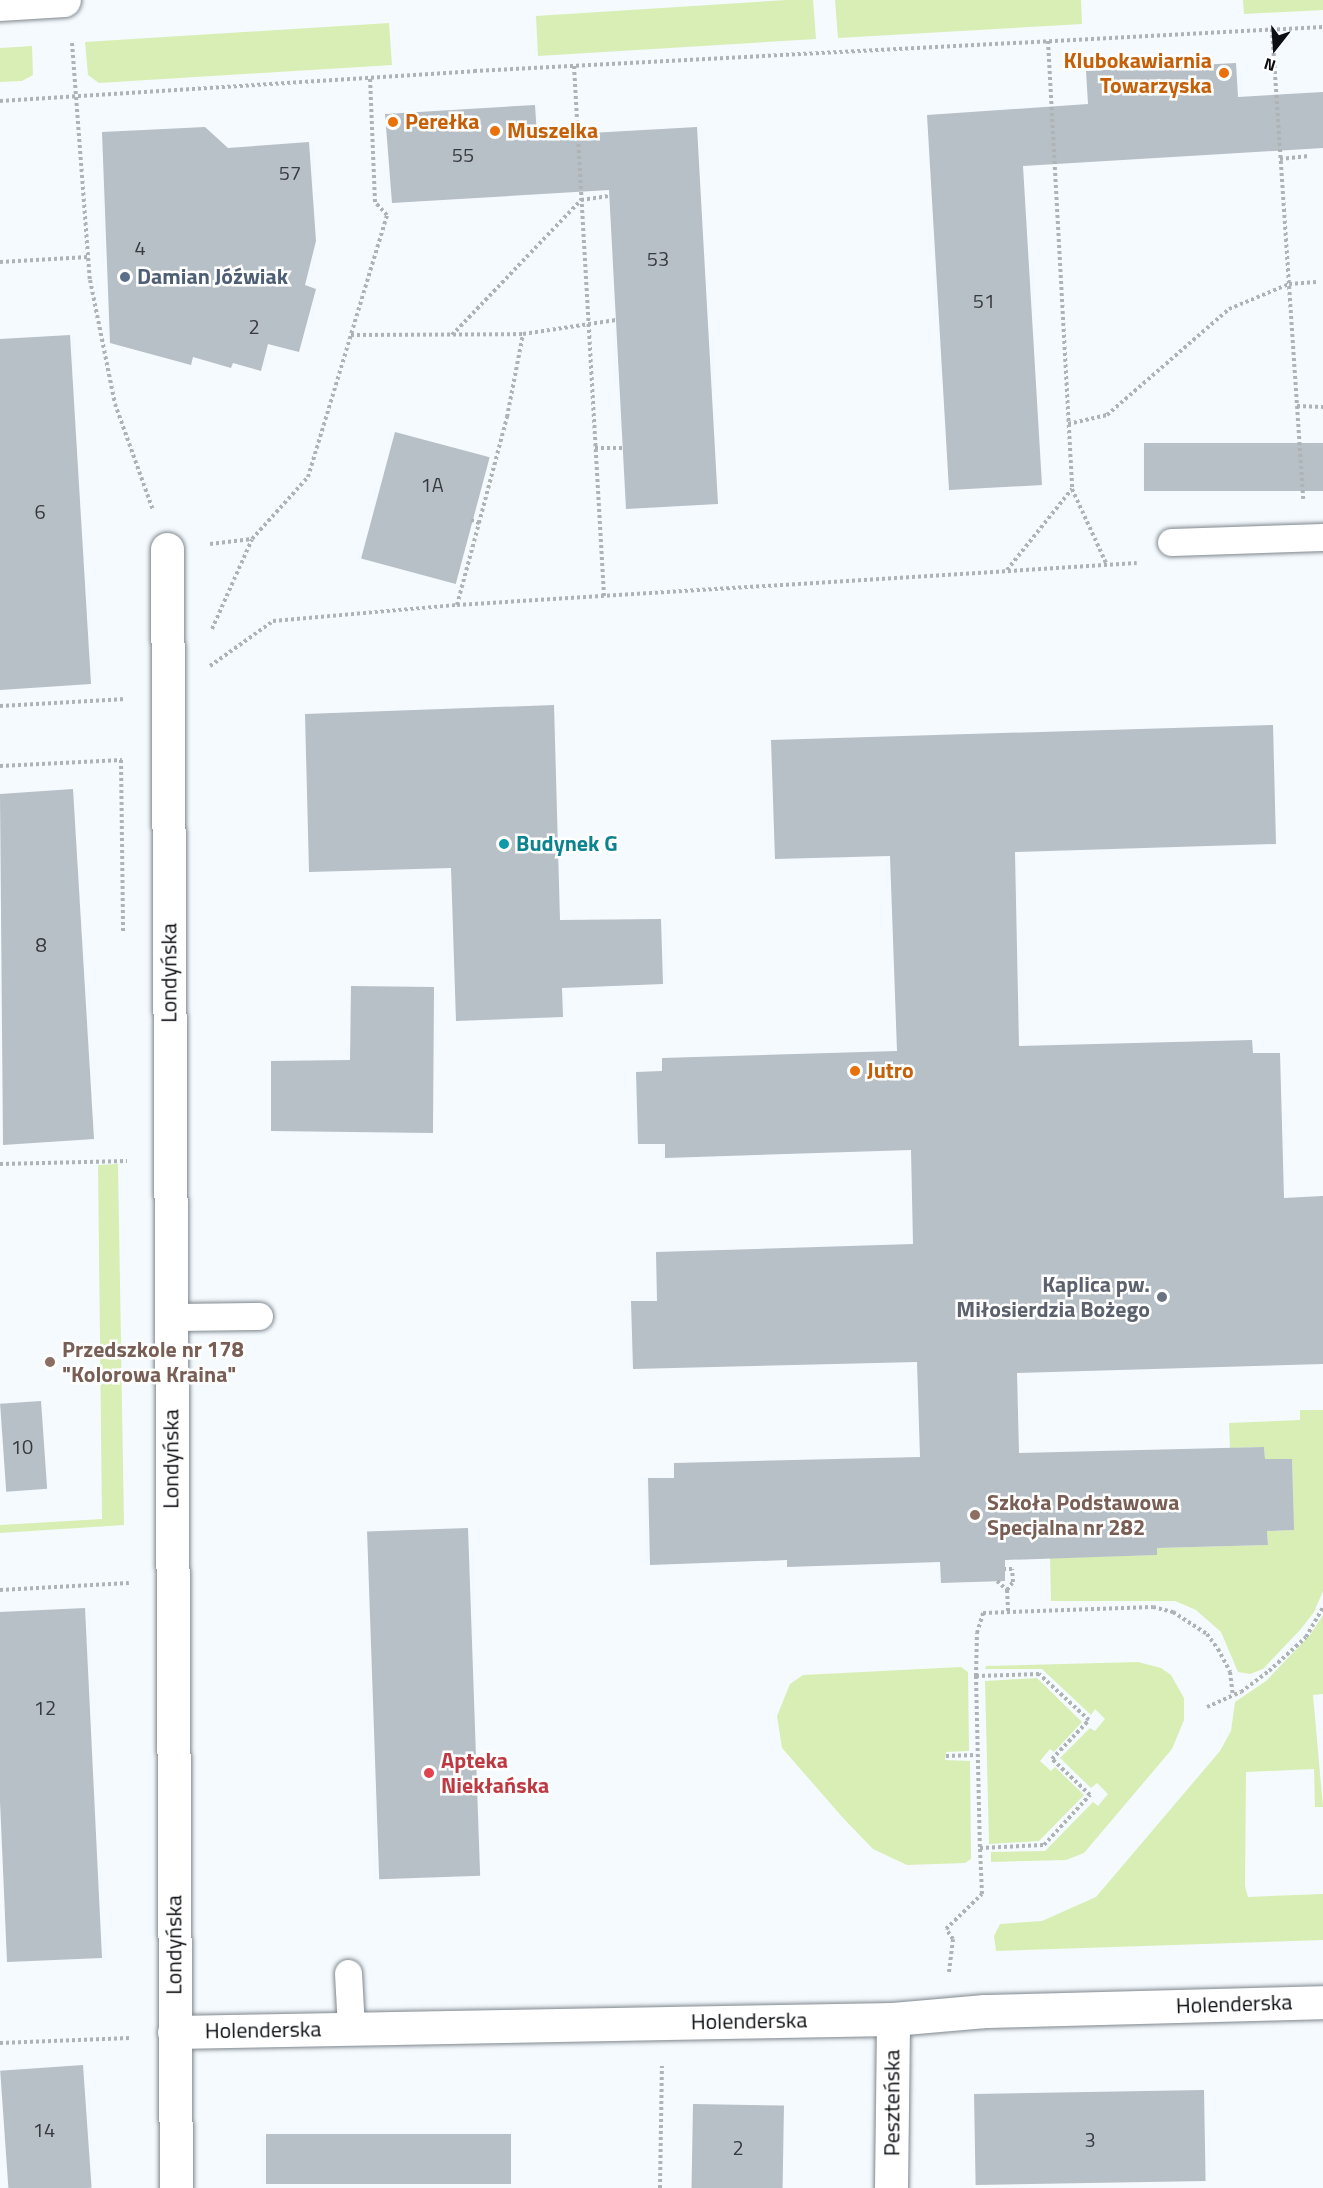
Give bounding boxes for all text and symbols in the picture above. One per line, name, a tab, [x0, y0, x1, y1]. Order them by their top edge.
north arrow	[1245, 18, 1305, 78]
place label: Klubokawiarnia Towarzyska	[1064, 47, 1212, 98]
text: N	[1261, 52, 1279, 78]
marker: Klubokawiarnia Towarzyska	[1217, 66, 1231, 80]
place label: Perełka	[405, 109, 480, 135]
marker: Perełka	[386, 115, 400, 129]
place label: Muszelka	[507, 118, 598, 144]
marker: Muszelka	[488, 124, 502, 138]
house number: 55	[452, 142, 474, 166]
house number: 57	[279, 160, 301, 184]
house number: 4	[134, 235, 146, 259]
house number: 53	[647, 246, 669, 270]
place label: Damian Jóźwiak	[137, 264, 288, 290]
marker: Damian Jóźwiak	[118, 270, 132, 284]
house number: 51	[973, 288, 995, 312]
house number: 2	[248, 314, 260, 338]
house number: 1A	[420, 472, 444, 496]
house number: 6	[34, 499, 46, 523]
place label: Budynek G	[516, 831, 618, 857]
marker: Budynek G	[497, 837, 511, 851]
street label: Londyńska	[156, 923, 182, 1023]
house number: 8	[35, 932, 47, 956]
place label: Jutro	[867, 1058, 914, 1084]
marker: Jutro	[848, 1064, 862, 1078]
place label: Kaplica pw. Miłosierdzia Bożego	[956, 1271, 1150, 1322]
marker: Kaplica pw. Miłosierdzia Bożego	[1155, 1290, 1169, 1304]
place label: Przedszkole nr 178 "Kolorowa Kraina"	[62, 1336, 244, 1388]
marker: Przedszkole nr 178 "Kolorowa Kraina"	[43, 1355, 57, 1369]
street label: Londyńska	[158, 1409, 184, 1509]
house number: 10	[11, 1434, 33, 1458]
place label: Szkoła Podstawowa Specjalna nr 282	[987, 1489, 1179, 1540]
marker: Szkoła Podstawowa Specjalna nr 282	[968, 1508, 982, 1522]
house number: 12	[34, 1695, 56, 1719]
place label: Apteka Niekłańska	[441, 1747, 549, 1798]
marker: Apteka Niekłańska	[422, 1766, 436, 1780]
street label: Londyńska	[161, 1895, 187, 1995]
street label: Holenderska	[1175, 1989, 1293, 2019]
street label: Holenderska	[691, 2007, 807, 2035]
street label: Holenderska	[205, 2016, 321, 2044]
street label: Peszteńska	[879, 2050, 905, 2156]
house number: 14	[33, 2117, 55, 2141]
house number: 3	[1084, 2127, 1096, 2151]
house number: 2	[732, 2135, 744, 2159]

